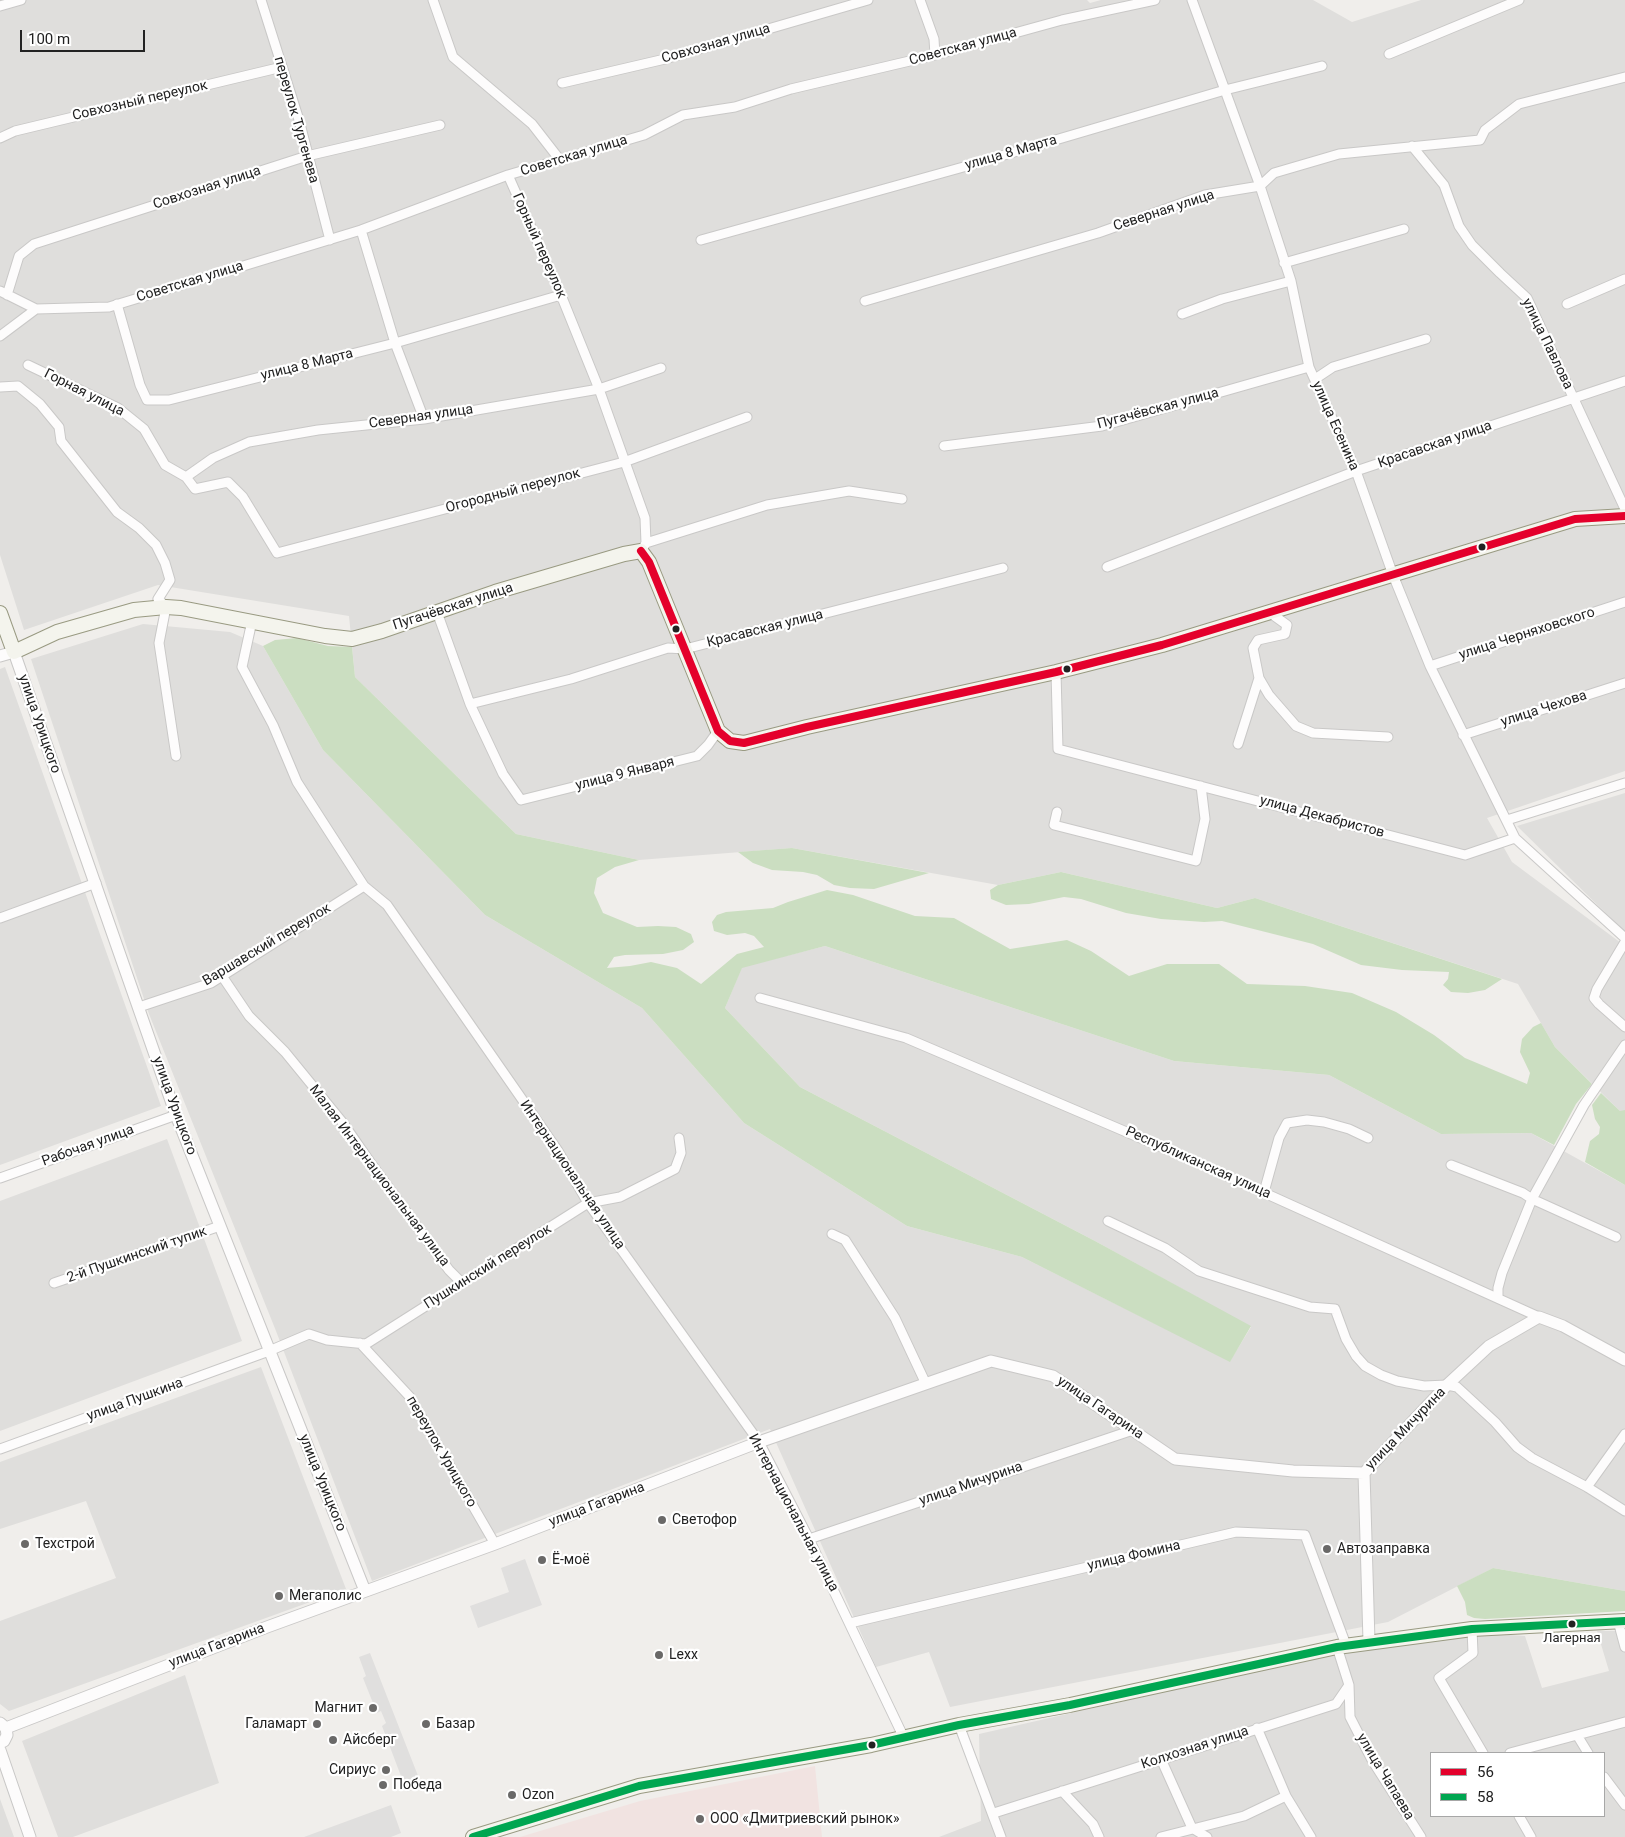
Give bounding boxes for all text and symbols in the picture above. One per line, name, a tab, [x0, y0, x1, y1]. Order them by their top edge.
scale bar	[22, 20, 148, 52]
street label: Совхозная улица	[660, 20, 772, 68]
street label: Советская улица	[907, 25, 1019, 69]
text: 100 m	[28, 30, 70, 48]
street label: переулок Тургенева	[270, 55, 322, 185]
street label: Совхозный переулок	[71, 77, 209, 125]
street label: Советская улица	[519, 132, 629, 180]
street label: улица 8 Марта	[963, 132, 1059, 174]
street label: Совхозная улица	[151, 163, 263, 213]
street label: Северная улица	[1111, 187, 1217, 235]
street label: Горный переулок	[508, 191, 570, 301]
street label: Советская улица	[135, 258, 245, 306]
street label: улица Павлова	[1518, 296, 1576, 392]
street label: улица 8 Марта	[259, 345, 355, 385]
street label: Горная улица	[41, 366, 127, 420]
street label: улица Есенина	[1308, 379, 1362, 473]
street label: Пугачёвская улица	[1095, 385, 1221, 433]
street label: Северная улица	[368, 401, 474, 433]
street label: Красавская улица	[1376, 418, 1494, 472]
street label: Огородный переулок	[444, 465, 582, 517]
unlabelled marker	[1477, 542, 1487, 552]
street label: Пугачёвская улица	[391, 580, 515, 634]
street label: улица Черняховского	[1457, 604, 1597, 664]
street label: Красавская улица	[705, 606, 825, 652]
unlabelled marker	[671, 624, 681, 634]
unlabelled marker	[1062, 664, 1072, 674]
street label: улица Урицкого	[14, 672, 64, 776]
street label: улица Чехова	[1499, 687, 1589, 731]
street label: улица 9 Января	[574, 754, 676, 794]
street label: улица Декабристов	[1258, 792, 1386, 842]
street label: Варшавский переулок	[200, 900, 334, 990]
street label: улица Урицкого	[148, 1055, 200, 1157]
street label: Малая Интернациональная улица	[305, 1082, 453, 1270]
street label: Интернациональная улица	[516, 1097, 628, 1253]
street label: Рабочая улица	[40, 1122, 136, 1170]
street label: Республиканская улица	[1123, 1123, 1273, 1203]
street label: Пушкинский переулок	[421, 1221, 555, 1313]
street label: 2-й Пушкинский тупик	[65, 1223, 209, 1287]
street label: улица Гагарина	[1053, 1373, 1147, 1443]
street label: улица Пушкина	[85, 1375, 185, 1425]
street label: улица Мичурина	[1362, 1384, 1450, 1474]
street label: переулок Урицкого	[402, 1393, 480, 1511]
street label: Интернациональная улица	[744, 1431, 842, 1595]
street label: улица Урицкого	[295, 1432, 349, 1534]
street label: улица Мичурина	[917, 1458, 1025, 1510]
street label: улица Гагарина	[547, 1479, 647, 1531]
place label: Светофор	[672, 1512, 737, 1528]
marker: Светофор	[656, 1514, 668, 1526]
place label: Техстрой	[35, 1536, 95, 1552]
street label: улица Фомина	[1086, 1537, 1182, 1575]
marker: Техстрой	[19, 1538, 31, 1550]
place label: Автозаправка	[1337, 1541, 1430, 1557]
marker: Автозаправка	[1321, 1543, 1333, 1555]
place label: Ё-моё	[552, 1552, 590, 1568]
marker: Ё-моё	[536, 1554, 548, 1566]
place label: Мегаполис	[289, 1588, 362, 1604]
marker: Мегаполис	[273, 1590, 285, 1602]
marker: Лагерная	[1567, 1619, 1577, 1629]
street label: улица Гагарина	[167, 1620, 267, 1672]
place label: Лагерная	[1543, 1631, 1601, 1647]
place label: Lexx	[669, 1647, 698, 1663]
marker: Lexx	[653, 1649, 665, 1661]
place label: Магнит	[314, 1700, 363, 1716]
marker: Магнит	[367, 1702, 379, 1714]
place label: Галамарт	[245, 1716, 307, 1732]
place label: Базар	[436, 1716, 475, 1732]
marker: Галамарт	[311, 1718, 323, 1730]
marker: Базар	[420, 1718, 432, 1730]
street label: Колхозная улица	[1139, 1723, 1251, 1773]
street label: улица Чапаева	[1353, 1731, 1417, 1823]
place label: Айсберг	[343, 1732, 396, 1748]
marker: Айсберг	[327, 1734, 339, 1746]
unlabelled marker	[867, 1740, 877, 1750]
legend	[1430, 1752, 1605, 1817]
place label: Сириус	[329, 1762, 376, 1778]
text: 56	[1477, 1763, 1494, 1781]
marker: Сириус	[380, 1764, 392, 1776]
place label: Победа	[393, 1777, 442, 1793]
marker: Победа	[377, 1779, 389, 1791]
place label: Ozon	[522, 1787, 554, 1803]
text: 58	[1477, 1788, 1494, 1806]
marker: Ozon	[506, 1789, 518, 1801]
place label: ООО «Дмитриевский рынок»	[710, 1811, 899, 1827]
marker: ООО «Дмитриевский рынок»	[694, 1813, 706, 1825]

